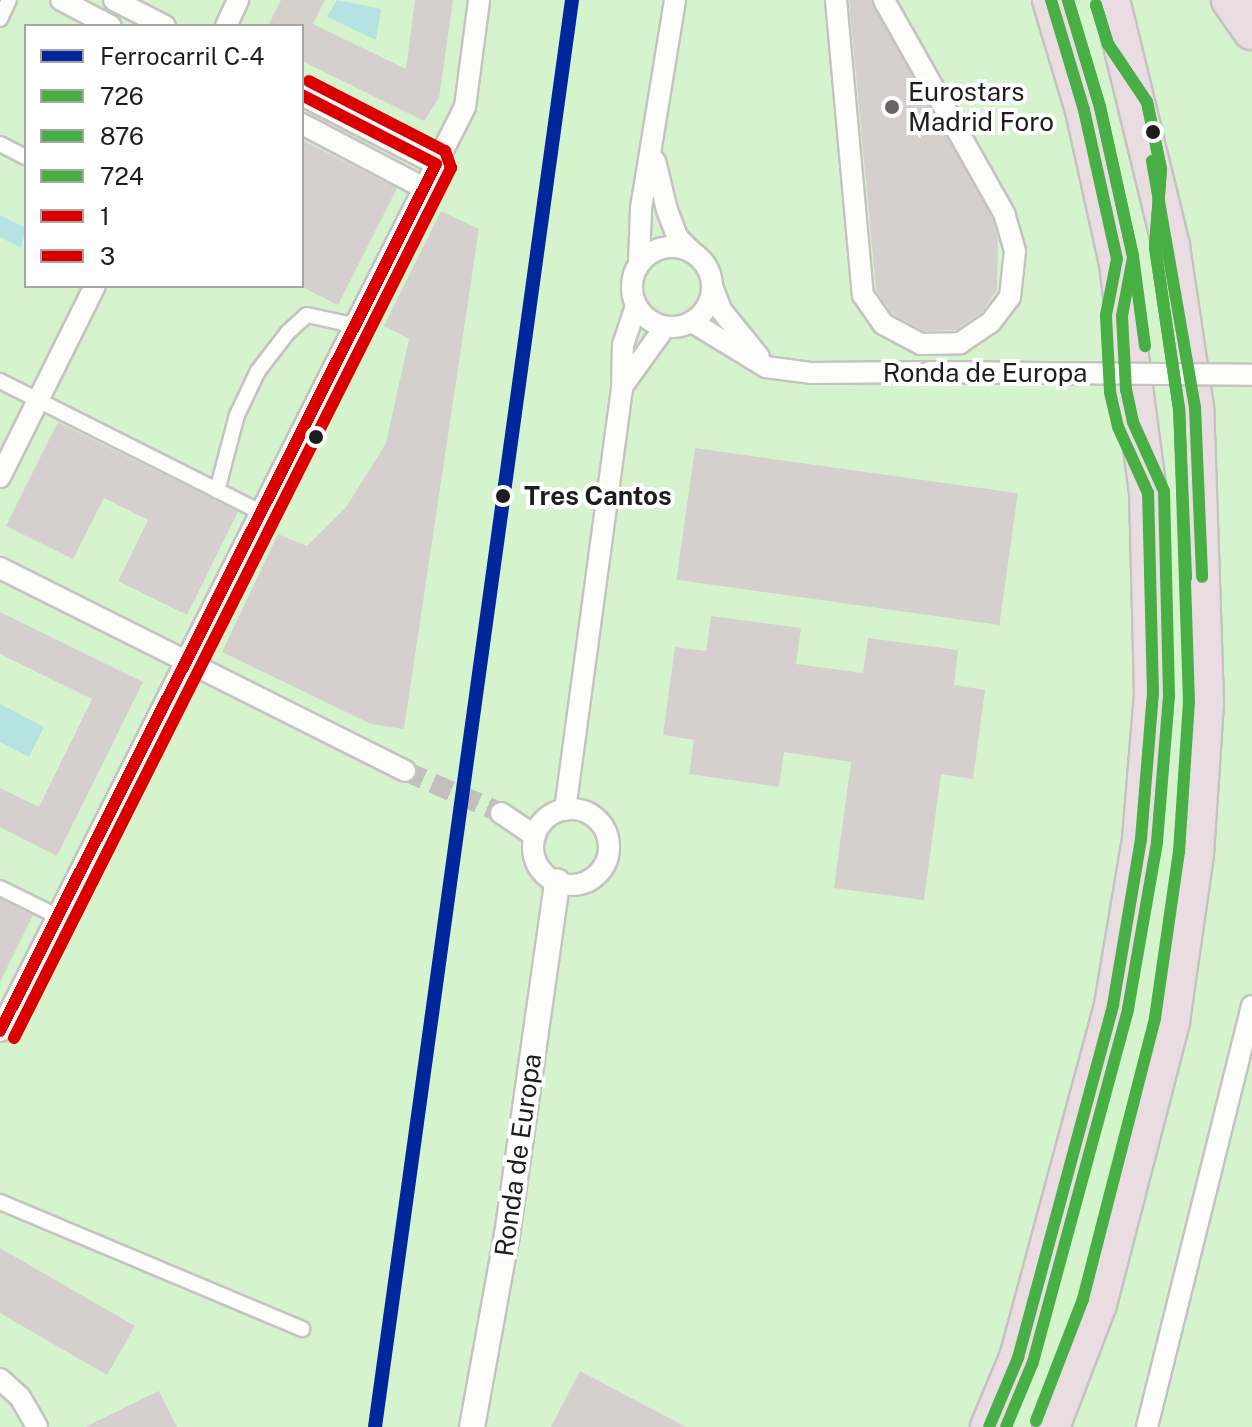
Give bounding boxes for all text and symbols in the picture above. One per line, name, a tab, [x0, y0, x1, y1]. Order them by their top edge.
legend	[24, 24, 304, 288]
text: Ferrocarril C-4	[100, 42, 264, 70]
place label: Eurostars Madrid Foro	[908, 76, 1054, 138]
text: 726	[100, 82, 144, 110]
marker: Eurostars Madrid Foro	[883, 98, 901, 116]
text: 876	[100, 122, 144, 150]
unlabelled marker	[1145, 124, 1161, 140]
text: 724	[100, 162, 144, 190]
text: 1	[100, 202, 110, 230]
text: 3	[100, 242, 115, 270]
street label: Ronda de Europa	[882, 357, 1088, 389]
unlabelled marker	[308, 429, 324, 445]
place label: Tres Cantos	[524, 480, 672, 512]
marker: Tres Cantos	[489, 482, 517, 510]
street label: Ronda de Europa	[488, 1051, 548, 1259]

